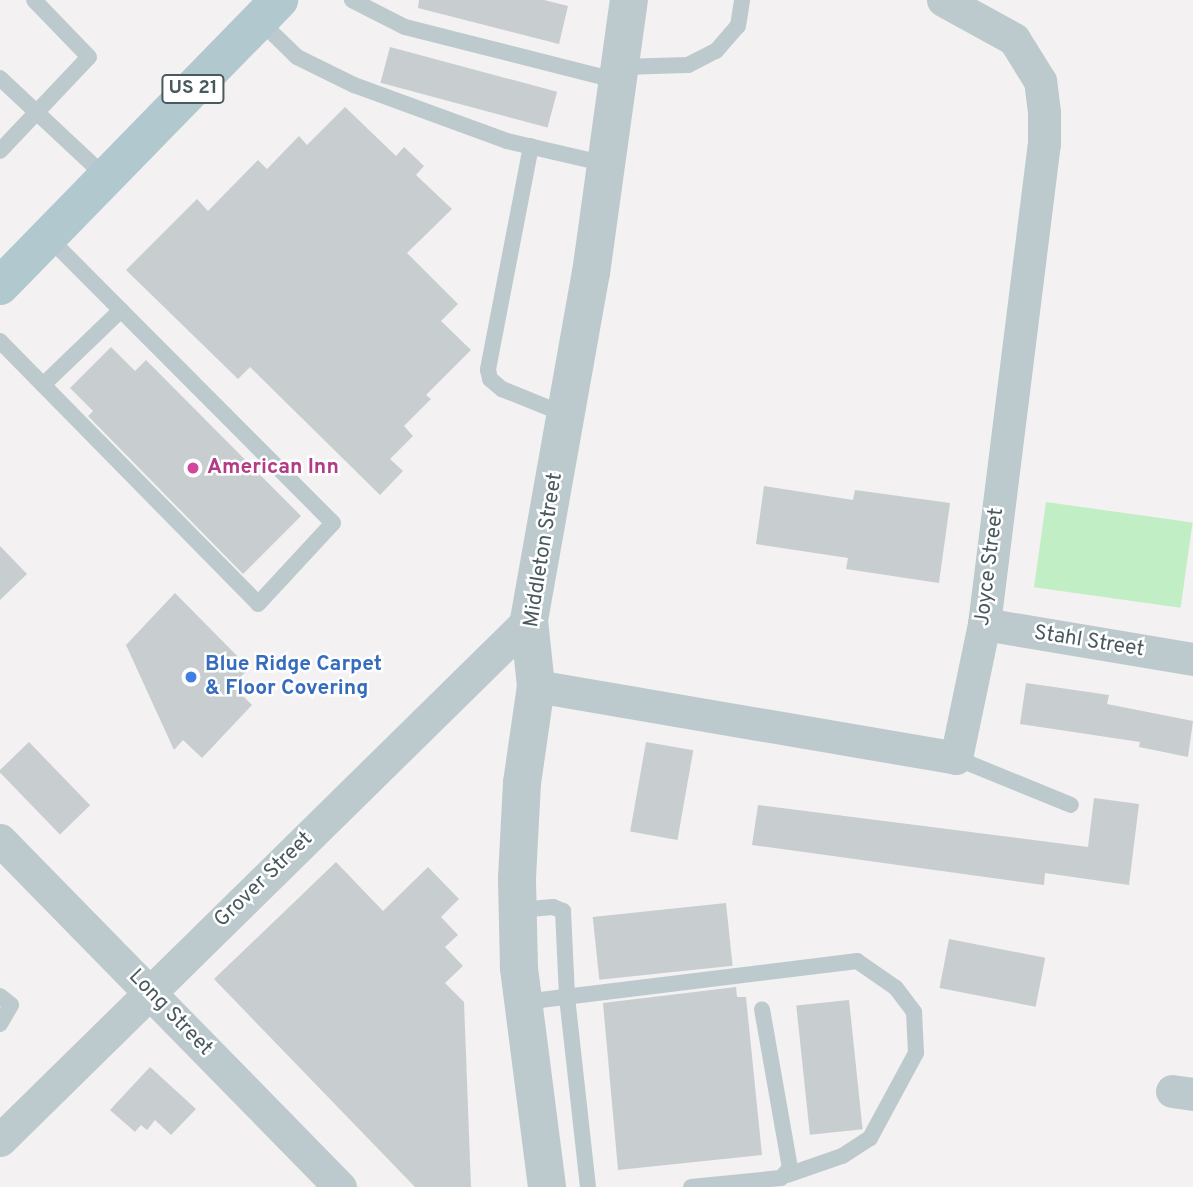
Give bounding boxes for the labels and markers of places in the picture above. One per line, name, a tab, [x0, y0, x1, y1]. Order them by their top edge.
place label: American Inn	[207, 455, 339, 481]
marker: American Inn	[185, 460, 201, 476]
place label: Blue Ridge Carpet & Floor Covering	[205, 652, 382, 702]
marker: Blue Ridge Carpet & Floor Covering	[183, 669, 199, 685]

